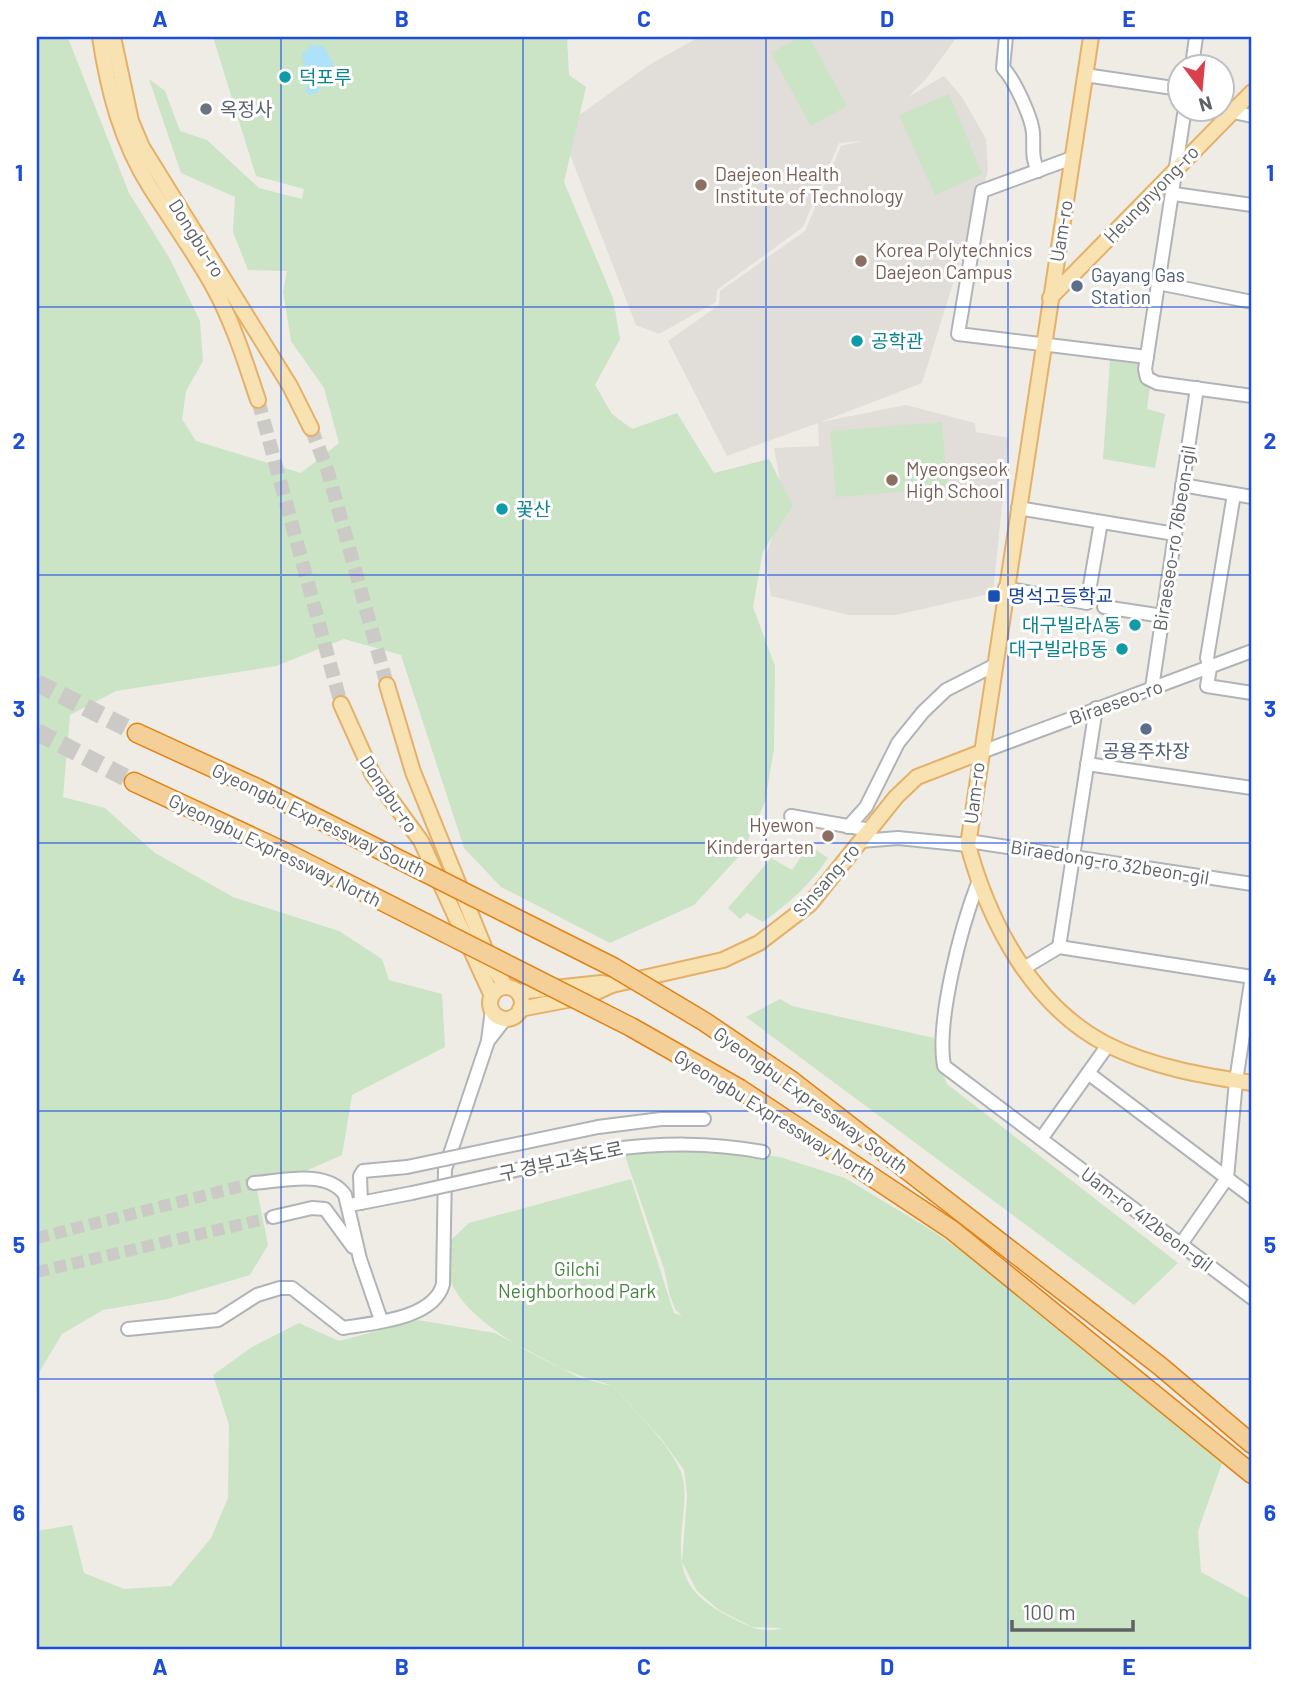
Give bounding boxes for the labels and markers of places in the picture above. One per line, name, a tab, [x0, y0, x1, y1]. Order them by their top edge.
place label: 덕포루	[299, 65, 351, 88]
marker: 덕포루	[277, 69, 293, 85]
place label: 옥정사	[220, 97, 272, 120]
marker: 옥정사	[198, 101, 214, 117]
place label: Daejeon Health Institute of Technology	[715, 162, 904, 207]
marker: Daejeon Health Institute of Technology	[693, 177, 709, 193]
place label: Korea Polytechnics Daejeon Campus	[875, 238, 1032, 283]
marker: Korea Polytechnics Daejeon Campus	[853, 253, 869, 269]
place label: Gayang Gas Station	[1091, 263, 1185, 308]
marker: Gayang Gas Station	[1069, 278, 1085, 294]
place label: 공학관	[871, 329, 923, 352]
marker: 공학관	[849, 333, 865, 349]
place label: Myeongseok High School	[906, 457, 1008, 502]
marker: Myeongseok High School	[884, 472, 900, 488]
place label: 꽃산	[516, 497, 551, 520]
marker: 꽃산	[494, 501, 510, 517]
place label: 명석고등학교	[1008, 584, 1113, 607]
marker: 명석고등학교	[986, 588, 1002, 604]
place label: 대구빌라A동	[1022, 613, 1121, 636]
marker: 대구빌라A동	[1127, 617, 1143, 633]
place label: 대구빌라B동	[1009, 637, 1108, 660]
marker: 대구빌라B동	[1114, 641, 1130, 657]
marker: 공용주차장	[1138, 721, 1154, 737]
place label: 공용주차장	[1102, 739, 1190, 762]
place label: Hyewon Kindergarten	[706, 813, 814, 858]
marker: Hyewon Kindergarten	[820, 828, 836, 844]

